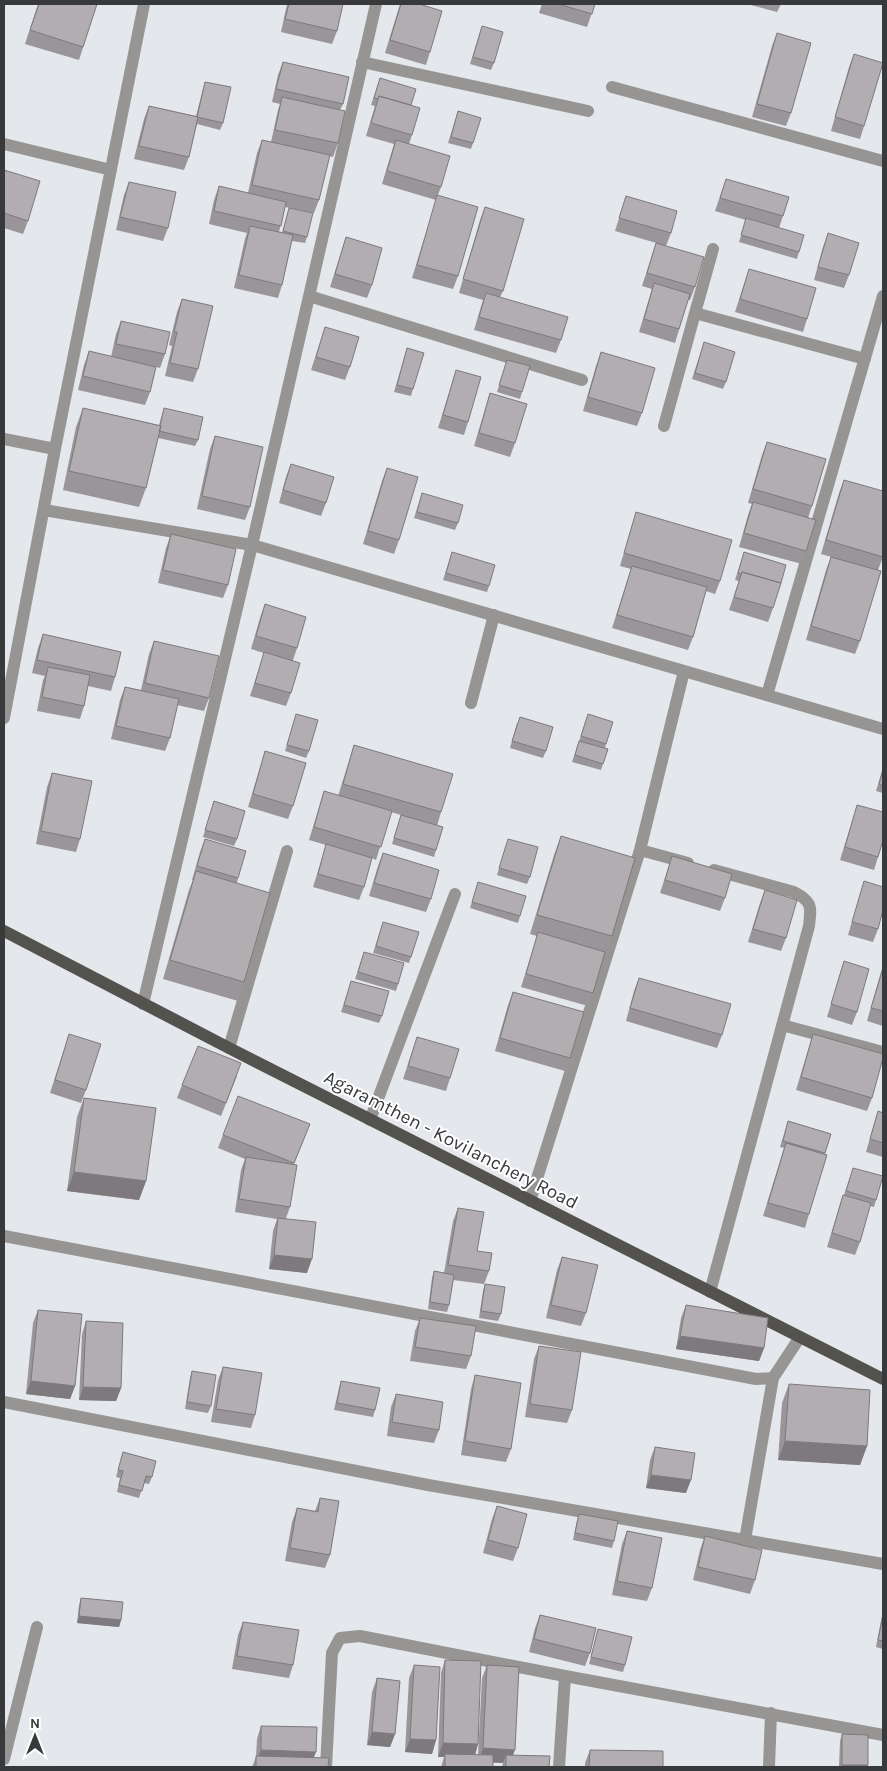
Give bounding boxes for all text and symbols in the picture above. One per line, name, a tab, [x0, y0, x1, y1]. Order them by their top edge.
street label: Agaramthen - Kovilanchery Road	[320, 1066, 582, 1214]
north arrow	[10, 1711, 60, 1761]
text: N	[30, 1715, 40, 1732]

